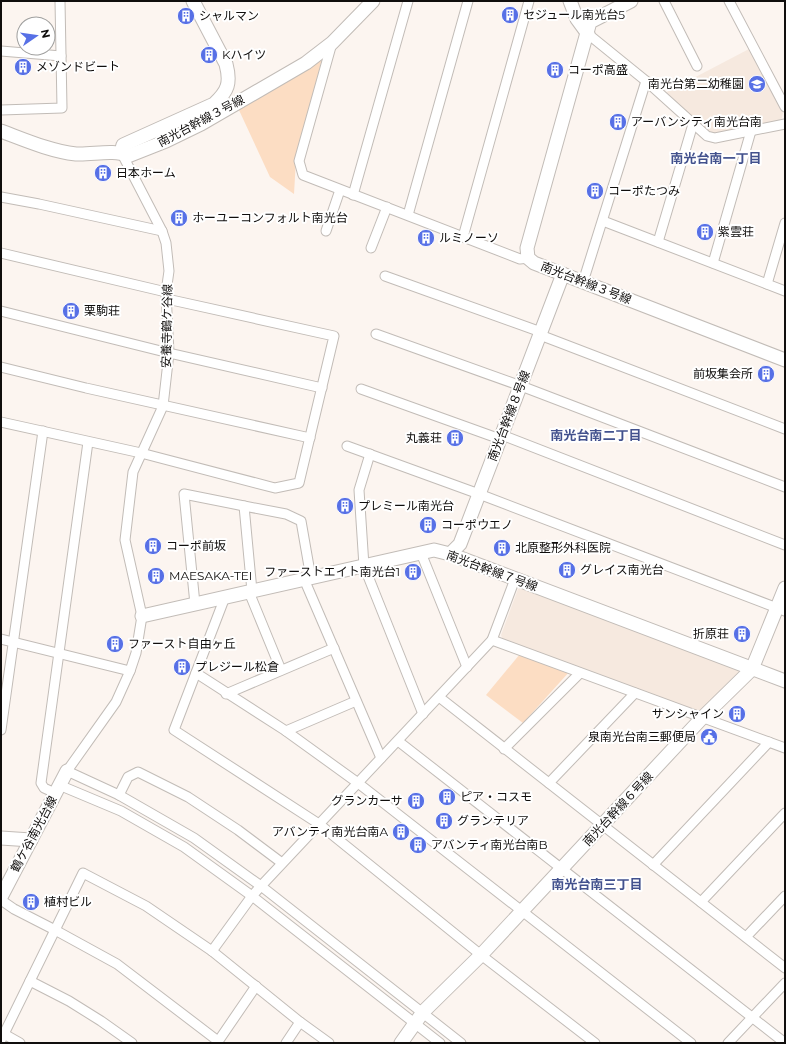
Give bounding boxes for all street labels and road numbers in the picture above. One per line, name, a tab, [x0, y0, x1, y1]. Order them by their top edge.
street label: 南光台幹線３号線	[155, 91, 247, 150]
street label: 南光台幹線３号線	[539, 258, 634, 307]
street label: 安養寺鶴ケ谷線	[158, 284, 175, 368]
street label: 南光台幹線８号線	[484, 368, 533, 463]
street label: 南光台幹線７号線	[444, 547, 540, 594]
street label: 南光台幹線６号線	[579, 768, 656, 849]
street label: 鶴ケ谷南光台線	[7, 793, 60, 874]

